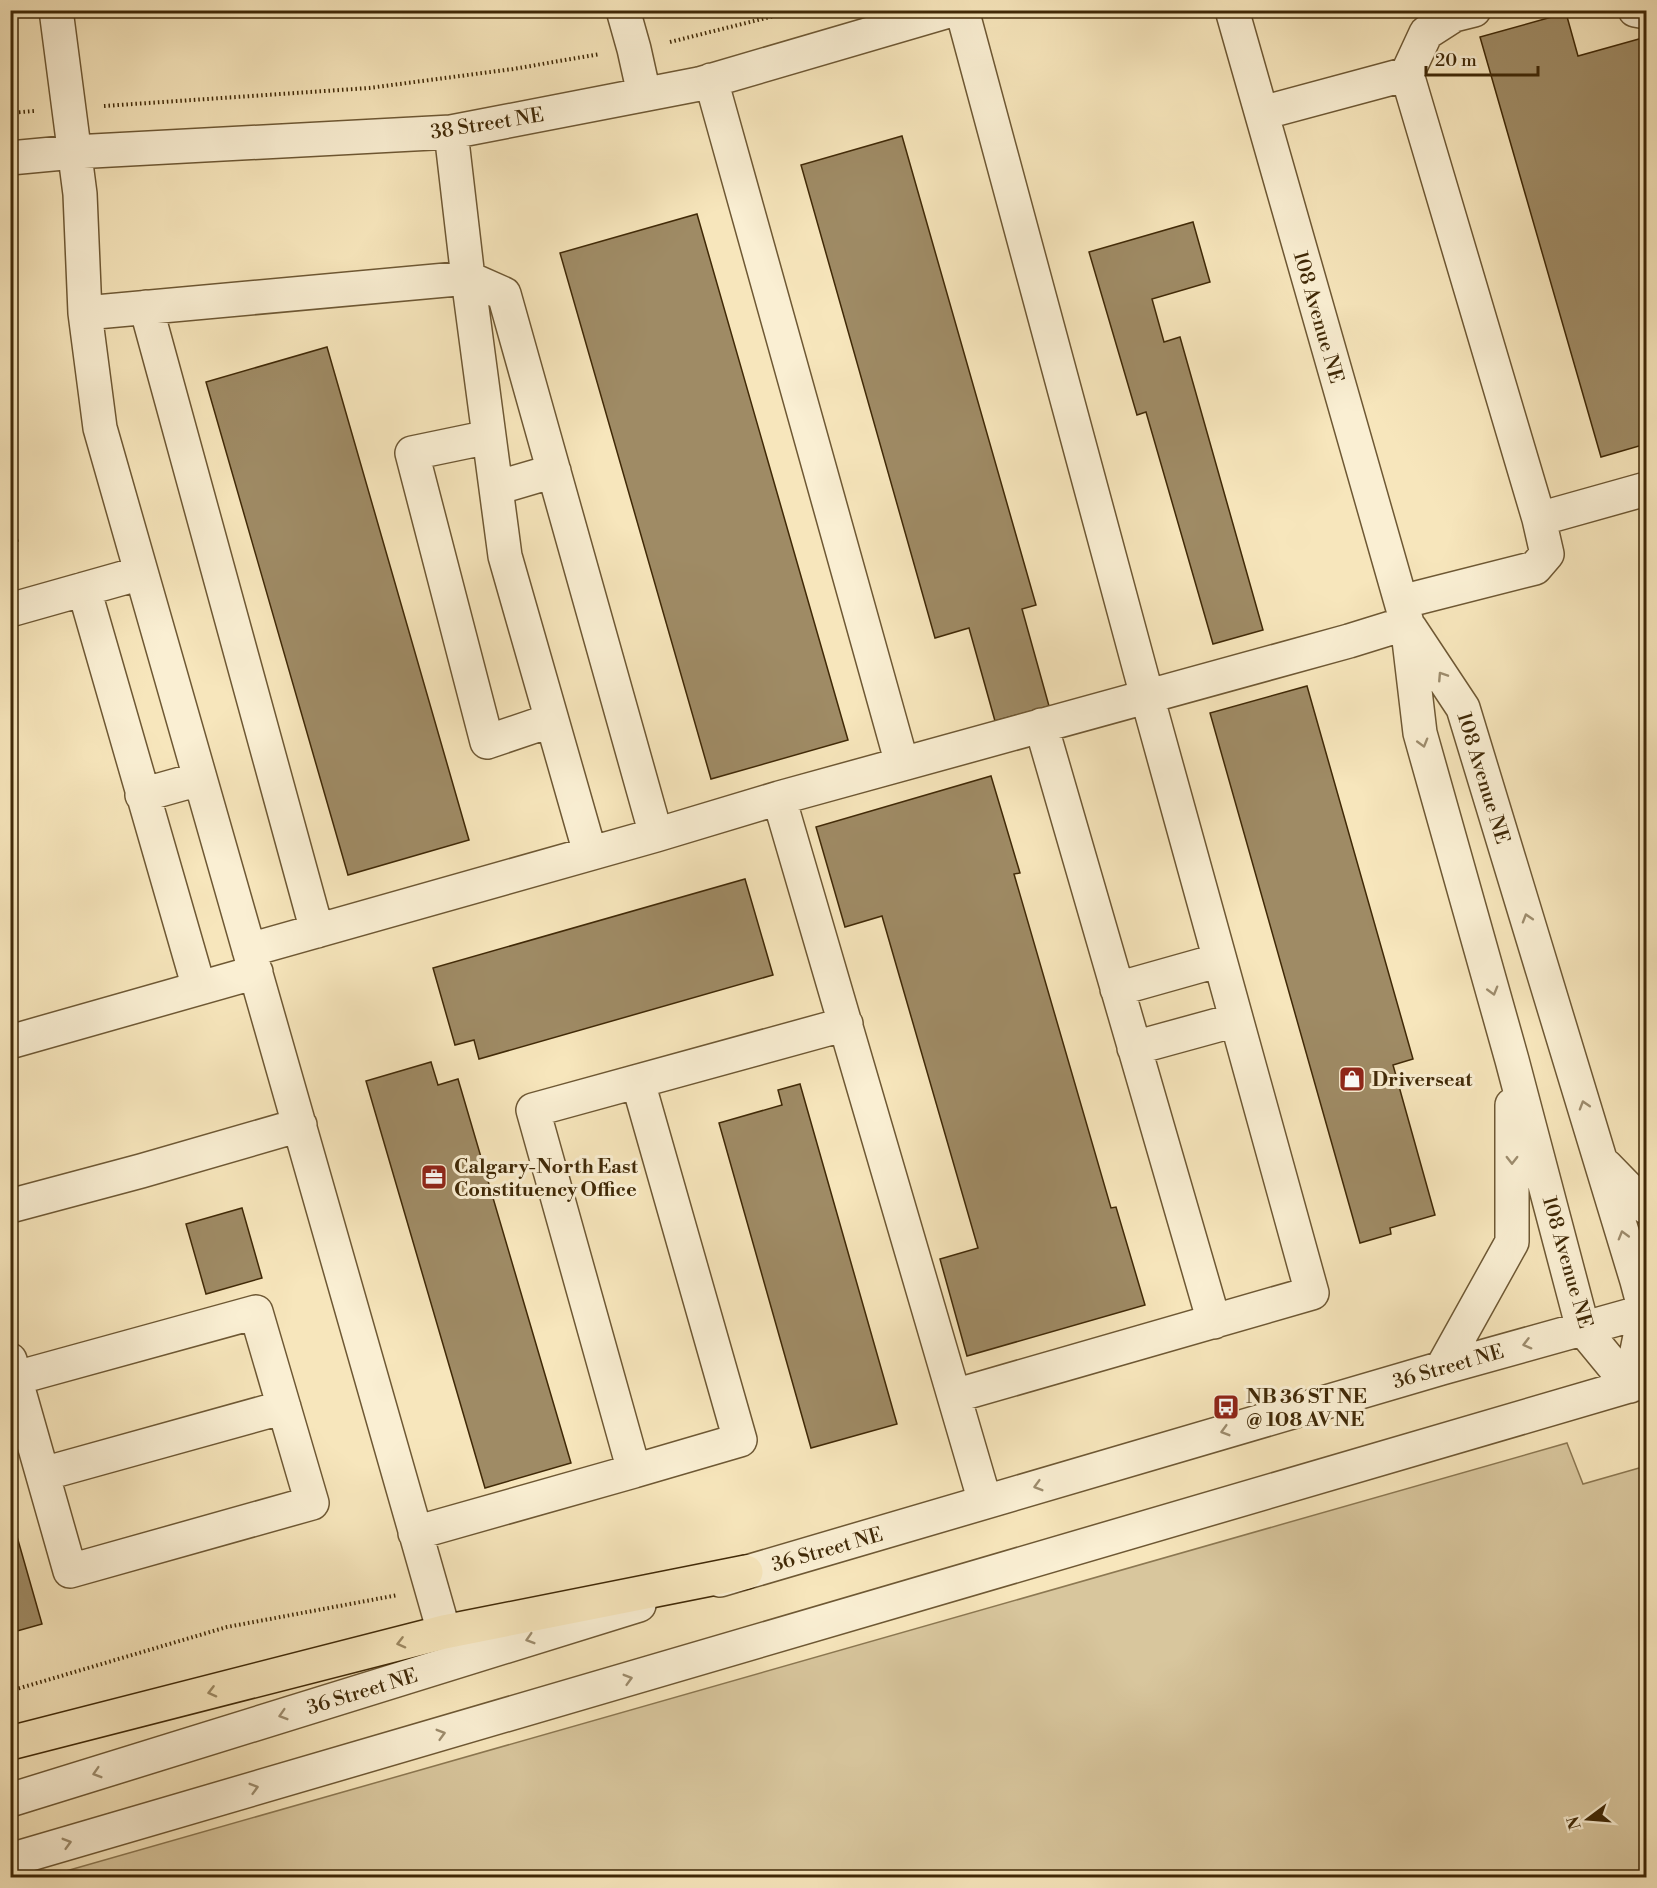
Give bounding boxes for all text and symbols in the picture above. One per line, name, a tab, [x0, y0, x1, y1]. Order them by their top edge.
scale bar	[1426, 39, 1538, 77]
text: 20 m	[1435, 49, 1477, 72]
street label: 38 Street NE	[429, 103, 546, 146]
street label: 108 Avenue NE	[1287, 248, 1348, 386]
one-way arrow	[1438, 672, 1450, 682]
street label: 108 Avenue NE	[1451, 710, 1514, 847]
one-way arrow	[1416, 737, 1428, 748]
one-way arrow	[1522, 913, 1534, 924]
one-way arrow	[1486, 985, 1498, 996]
shop icon: Driverseat	[1337, 1064, 1367, 1094]
place label: Driverseat	[1372, 1068, 1473, 1093]
one-way arrow	[1579, 1100, 1591, 1111]
place label: Calgary-North East Constituency Office	[454, 1155, 639, 1203]
one-way arrow	[1506, 1156, 1518, 1165]
office icon: Calgary-North East Constituency Office	[419, 1162, 449, 1192]
street label: 108 Avenue NE	[1536, 1193, 1597, 1331]
one-way arrow	[1618, 1230, 1630, 1241]
one-way arrow	[1522, 1337, 1532, 1350]
street label: 36 Street NE	[1390, 1340, 1507, 1395]
place label: NB 36 ST NE @ 108 AV NE	[1246, 1385, 1367, 1433]
bus stop icon: NB 36 ST NE @ 108 AV NE	[1211, 1392, 1241, 1422]
one-way arrow	[1220, 1424, 1231, 1436]
one-way arrow	[1033, 1479, 1044, 1491]
street label: 36 Street NE	[769, 1523, 886, 1578]
one-way arrow	[525, 1632, 536, 1644]
one-way arrow	[396, 1636, 407, 1648]
street label: 36 Street NE	[304, 1664, 421, 1721]
one-way arrow	[622, 1674, 633, 1686]
one-way arrow	[207, 1684, 217, 1697]
one-way arrow	[278, 1708, 289, 1720]
one-way arrow	[435, 1729, 446, 1741]
one-way arrow	[92, 1766, 103, 1778]
one-way arrow	[248, 1783, 259, 1795]
north arrow	[1558, 1789, 1618, 1849]
text: N	[1563, 1814, 1586, 1832]
one-way arrow	[61, 1838, 72, 1850]

